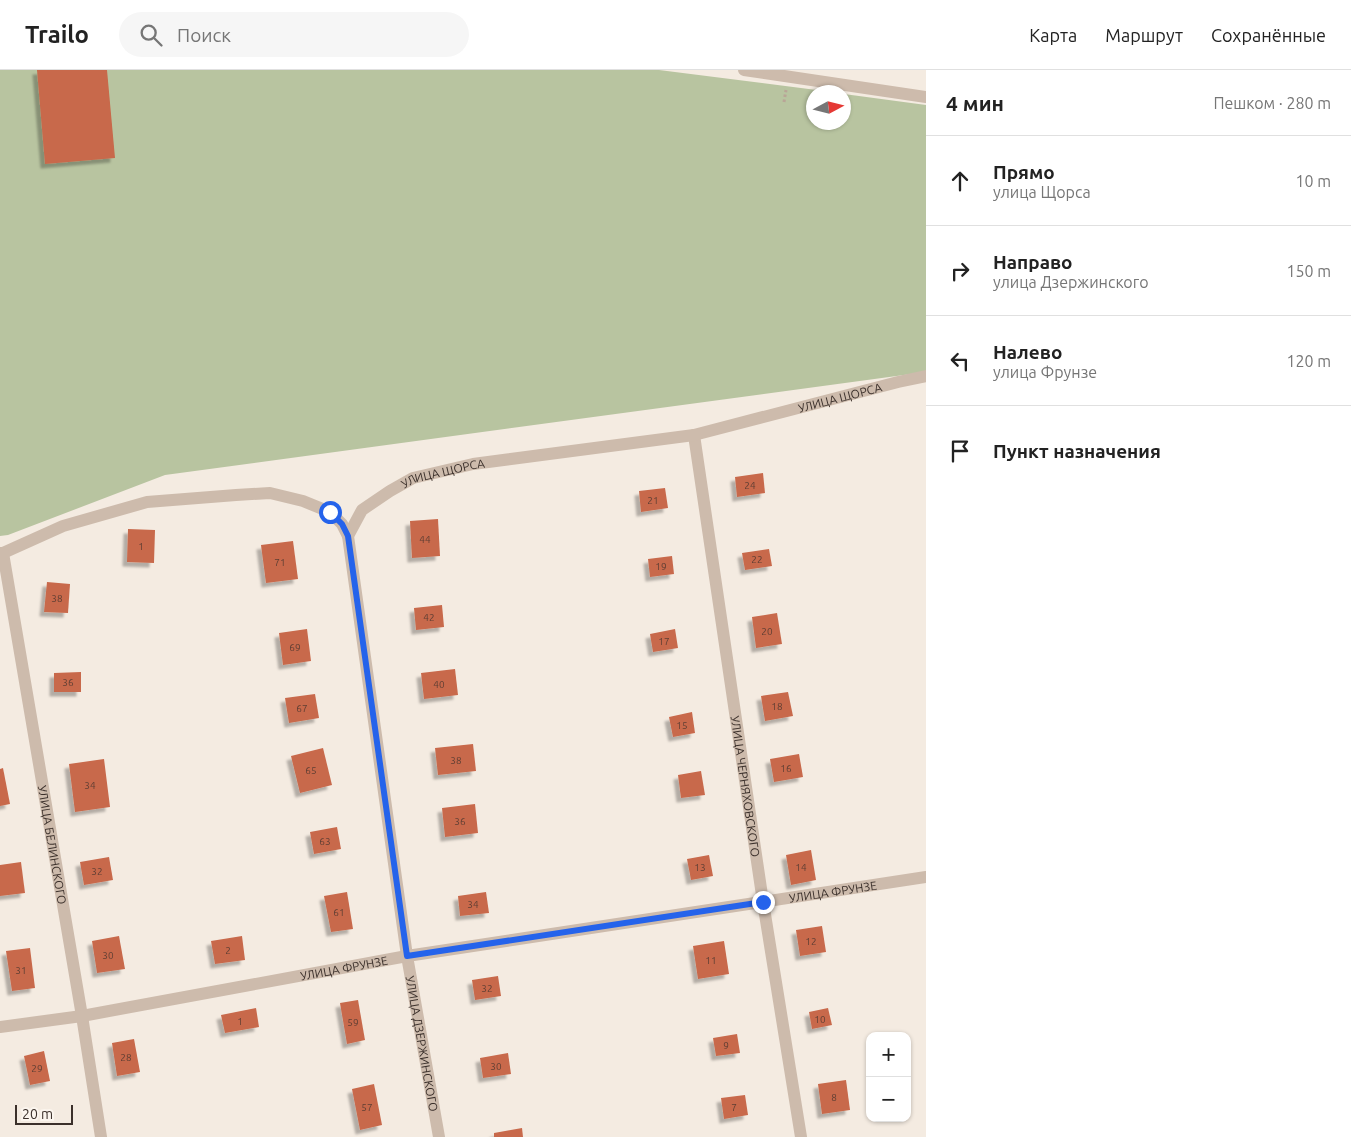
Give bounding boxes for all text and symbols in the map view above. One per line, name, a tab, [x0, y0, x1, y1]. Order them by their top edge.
search box	[119, 12, 469, 57]
text: Trailo	[25, 21, 89, 48]
icon: search	[137, 21, 165, 49]
text: Поиск	[177, 24, 231, 46]
text: Карта	[1029, 25, 1077, 45]
text: Маршрут	[1105, 25, 1183, 45]
text: Сохранённые	[1211, 25, 1326, 45]
north arrow	[806, 85, 851, 130]
text: 4 мин	[946, 91, 1004, 115]
text: Пешком · 280 m	[1213, 94, 1331, 112]
text: Прямо	[993, 161, 1055, 183]
icon: ahead	[946, 167, 974, 195]
text: 10 m	[1295, 172, 1331, 190]
text: улица Щорса	[993, 183, 1091, 201]
text: Направо	[993, 251, 1073, 273]
icon: right	[946, 257, 974, 285]
text: 150 m	[1286, 262, 1331, 280]
text: улица Дзержинского	[993, 273, 1149, 291]
text: Налево	[993, 341, 1062, 363]
icon: left	[946, 347, 974, 375]
text: 120 m	[1286, 352, 1331, 370]
text: улица Фрунзе	[993, 363, 1097, 381]
street label: УЛИЦА ЩОРСА	[797, 380, 883, 414]
icon: arrive	[946, 437, 974, 465]
text: Пункт назначения	[993, 440, 1161, 462]
street label: УЛИЦА ЩОРСА	[399, 456, 486, 490]
house number: 24	[744, 480, 756, 491]
house number: 21	[647, 495, 659, 506]
route start	[319, 501, 342, 524]
house number: 44	[419, 534, 431, 545]
house number: 1	[138, 541, 144, 552]
house number: 22	[751, 554, 763, 565]
house number: 71	[274, 557, 286, 568]
house number: 19	[655, 561, 667, 572]
house number: 38	[51, 593, 63, 604]
house number: 42	[423, 612, 435, 623]
house number: 20	[761, 626, 773, 637]
house number: 17	[658, 636, 670, 647]
house number: 69	[289, 642, 301, 653]
house number: 36	[62, 677, 74, 688]
house number: 40	[433, 679, 445, 690]
house number: 18	[771, 701, 783, 712]
house number: 67	[296, 703, 308, 714]
street label: УЛИЦА ЧЕРНЯХОВСКОГО	[729, 715, 763, 858]
house number: 15	[676, 720, 688, 731]
house number: 38	[450, 755, 462, 766]
house number: 16	[780, 763, 792, 774]
house number: 65	[305, 765, 317, 776]
house number: 34	[84, 780, 96, 791]
street label: УЛИЦА БЕЛИНСКОГО	[36, 784, 69, 905]
house number: 36	[454, 816, 466, 827]
house number: 63	[319, 836, 331, 847]
house number: 13	[694, 862, 706, 873]
house number: 14	[795, 862, 807, 873]
house number: 32	[91, 866, 103, 877]
street label: УЛИЦА ФРУНЗЕ	[788, 878, 878, 904]
route end	[752, 891, 775, 914]
house number: 34	[467, 899, 479, 910]
house number: 61	[333, 907, 345, 918]
house number: 12	[805, 936, 817, 947]
house number: 2	[225, 945, 231, 956]
house number: 30	[102, 950, 114, 961]
street label: УЛИЦА ФРУНЗЕ	[299, 953, 389, 982]
house number: 11	[705, 955, 717, 966]
house number: 31	[15, 965, 27, 976]
street label: УЛИЦА ДЗЕРЖИНСКОГО	[404, 975, 441, 1112]
house number: 32	[481, 983, 493, 994]
house number: 10	[814, 1014, 826, 1025]
house number: 1	[237, 1016, 243, 1027]
house number: 59	[347, 1017, 359, 1028]
map controls	[866, 1032, 911, 1122]
button: +	[866, 1032, 911, 1077]
house number: 9	[723, 1040, 729, 1051]
house number: 28	[120, 1052, 132, 1063]
house number: 30	[490, 1061, 502, 1072]
house number: 29	[31, 1063, 43, 1074]
button: −	[866, 1077, 911, 1122]
house number: 8	[831, 1092, 837, 1103]
scale bar	[15, 1102, 72, 1125]
house number: 57	[361, 1102, 373, 1113]
house number: 7	[731, 1102, 737, 1113]
text: 20 m	[22, 1106, 53, 1122]

